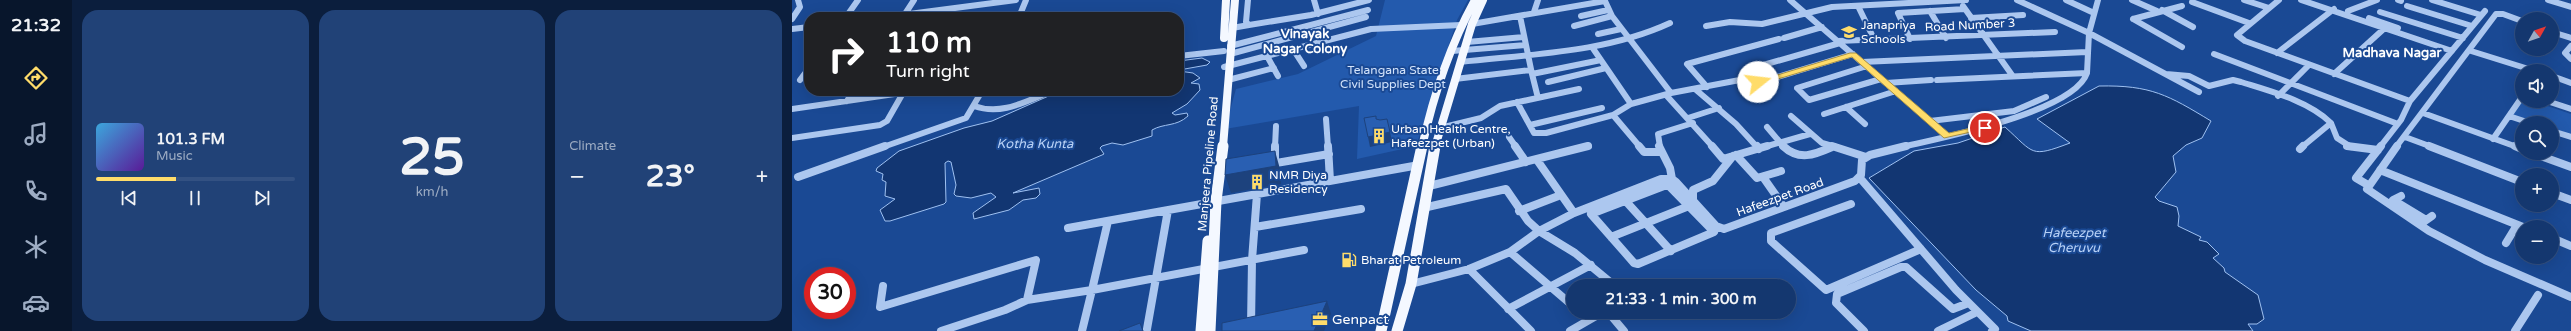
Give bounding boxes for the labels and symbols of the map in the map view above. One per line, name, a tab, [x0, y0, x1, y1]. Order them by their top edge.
north arrow	[2515, 12, 2559, 56]
street label: Road Number 3	[1924, 16, 2016, 34]
place label: Janapriya Schools	[1861, 18, 1916, 46]
school or university icon: Janapriya Schools	[1840, 23, 1858, 41]
district label: Vinayak Nagar Colony	[1263, 26, 1347, 57]
district label: Madhava Nagar	[2343, 45, 2442, 61]
position arrow	[1737, 61, 1779, 103]
park label: Telangana State Civil Supplies Dept	[1340, 63, 1446, 91]
street label: Manjeera Pipeline Road	[1195, 96, 1221, 232]
pin	[1968, 111, 2002, 145]
place label: Urban Health Centre, Hafeezpet (Urban)	[1391, 122, 1511, 150]
building icon: Urban Health Centre, Hafeezpet (Urban)	[1370, 127, 1388, 145]
water label: Kotha Kunta	[997, 136, 1074, 152]
place label: NMR Diya Residency	[1269, 168, 1328, 196]
building icon: NMR Diya Residency	[1248, 173, 1266, 191]
street label: Hafeezpet Road	[1735, 175, 1825, 219]
water label: Hafeezpet Cheruvu	[2042, 225, 2108, 256]
fuel station icon: Bharat Petroleum	[1340, 251, 1358, 269]
place label: Bharat Petroleum	[1361, 253, 1461, 267]
speed limit sign: 30	[804, 267, 856, 319]
office icon: Genpact	[1311, 310, 1329, 328]
place label: Genpact	[1332, 311, 1389, 328]

